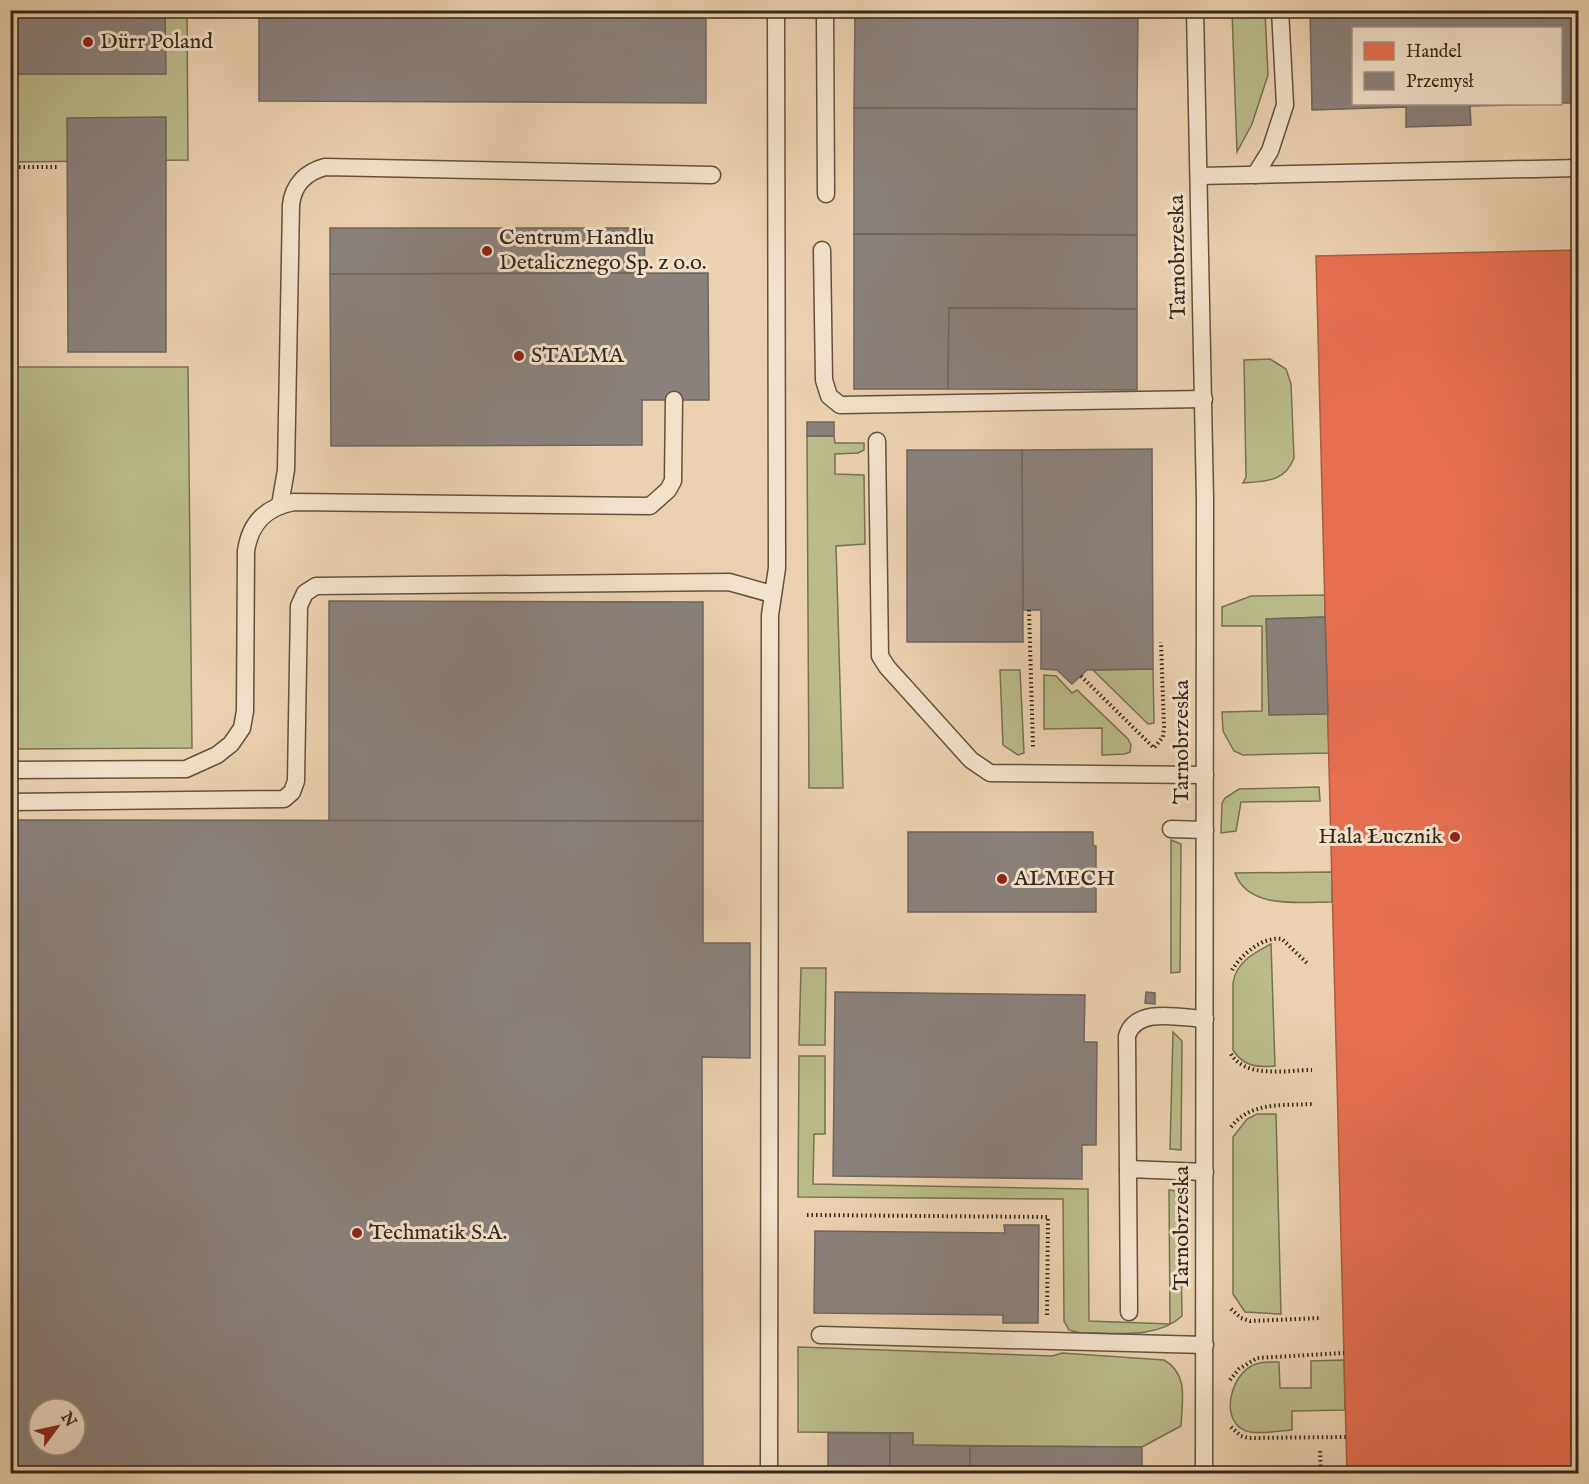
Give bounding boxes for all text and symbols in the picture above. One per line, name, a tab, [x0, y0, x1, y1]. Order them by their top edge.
legend	[1352, 27, 1562, 105]
place label: Dürr Poland	[100, 28, 213, 56]
marker: Dürr Poland	[81, 35, 95, 49]
text: Handel	[1406, 41, 1462, 64]
text: Przemysł	[1406, 71, 1474, 94]
street label: Tarnobrzeska	[1163, 194, 1193, 320]
place label: Centrum Handlu Detalicznego Sp. z o.o.	[499, 224, 706, 277]
marker: Centrum Handlu Detalicznego Sp. z o.o.	[480, 244, 494, 258]
place label: STALMA	[531, 342, 625, 370]
marker: STALMA	[512, 349, 526, 363]
street label: Tarnobrzeska	[1168, 679, 1196, 804]
place label: Hala Łucznik	[1318, 823, 1443, 851]
marker: Hala Łucznik	[1448, 830, 1462, 844]
place label: ALMECH	[1013, 865, 1115, 893]
marker: ALMECH	[995, 872, 1009, 886]
street label: Tarnobrzeska	[1168, 1165, 1196, 1290]
place label: Techmatik S.A.	[369, 1219, 507, 1247]
marker: Techmatik S.A.	[350, 1226, 364, 1240]
north arrow	[27, 1397, 87, 1457]
text: N	[55, 1408, 80, 1431]

